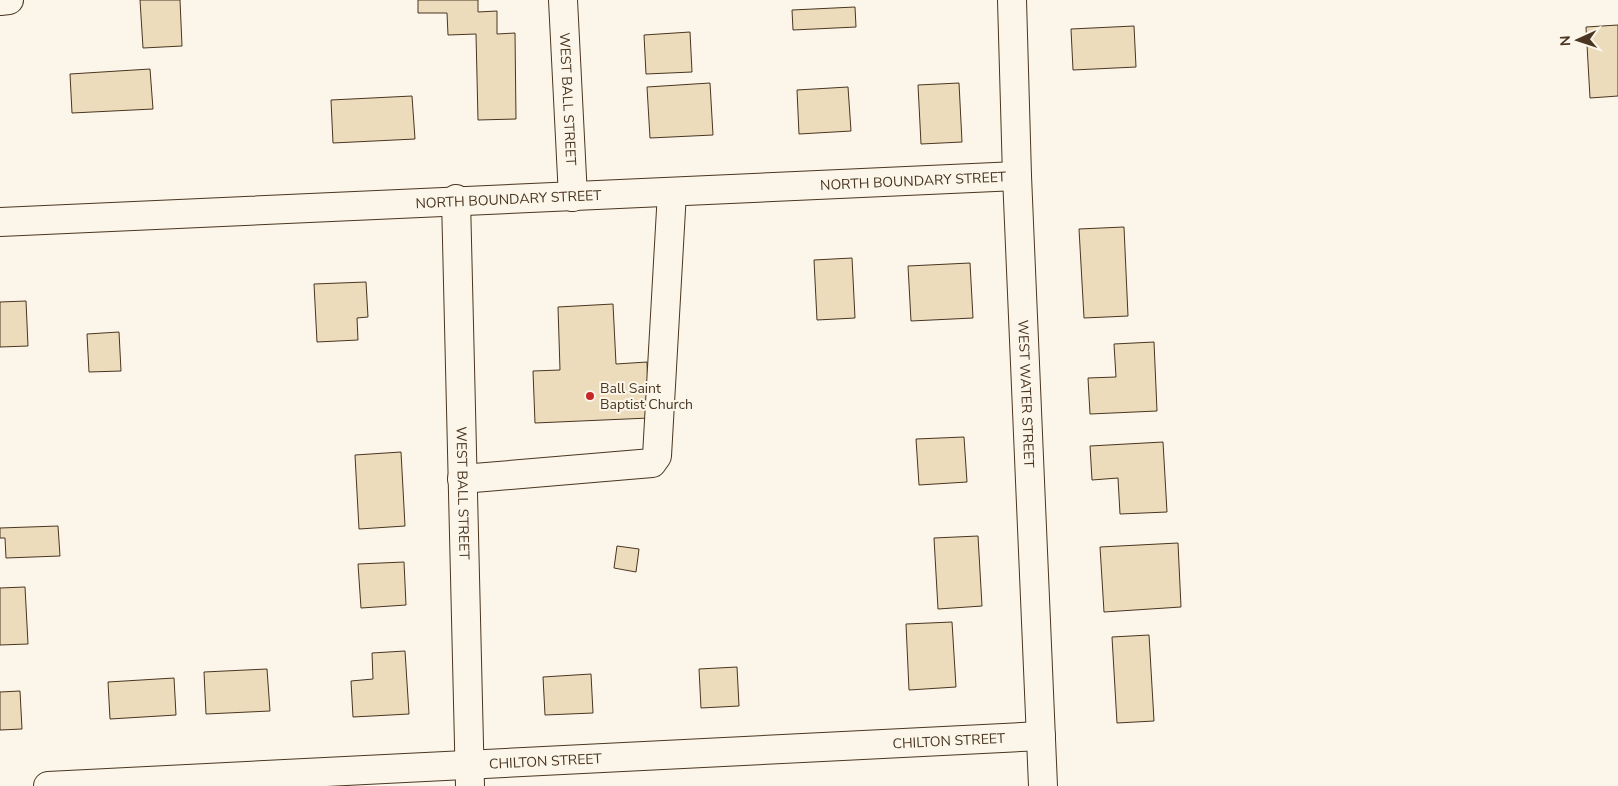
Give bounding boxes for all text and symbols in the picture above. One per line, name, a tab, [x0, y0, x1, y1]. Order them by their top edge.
north arrow	[1553, 15, 1603, 65]
street label: WEST BALL STREET	[555, 32, 580, 166]
text: N	[1556, 35, 1575, 46]
street label: NORTH BOUNDARY STREET	[820, 167, 1007, 195]
street label: NORTH BOUNDARY STREET	[415, 186, 603, 213]
street label: WEST WATER STREET	[1013, 319, 1038, 469]
place label: Ball Saint Baptist Church	[600, 379, 693, 414]
marker: Ball Saint Baptist Church	[584, 390, 596, 402]
street label: WEST BALL STREET	[451, 426, 474, 560]
street label: CHILTON STREET	[892, 729, 1006, 753]
street label: CHILTON STREET	[489, 749, 603, 774]

